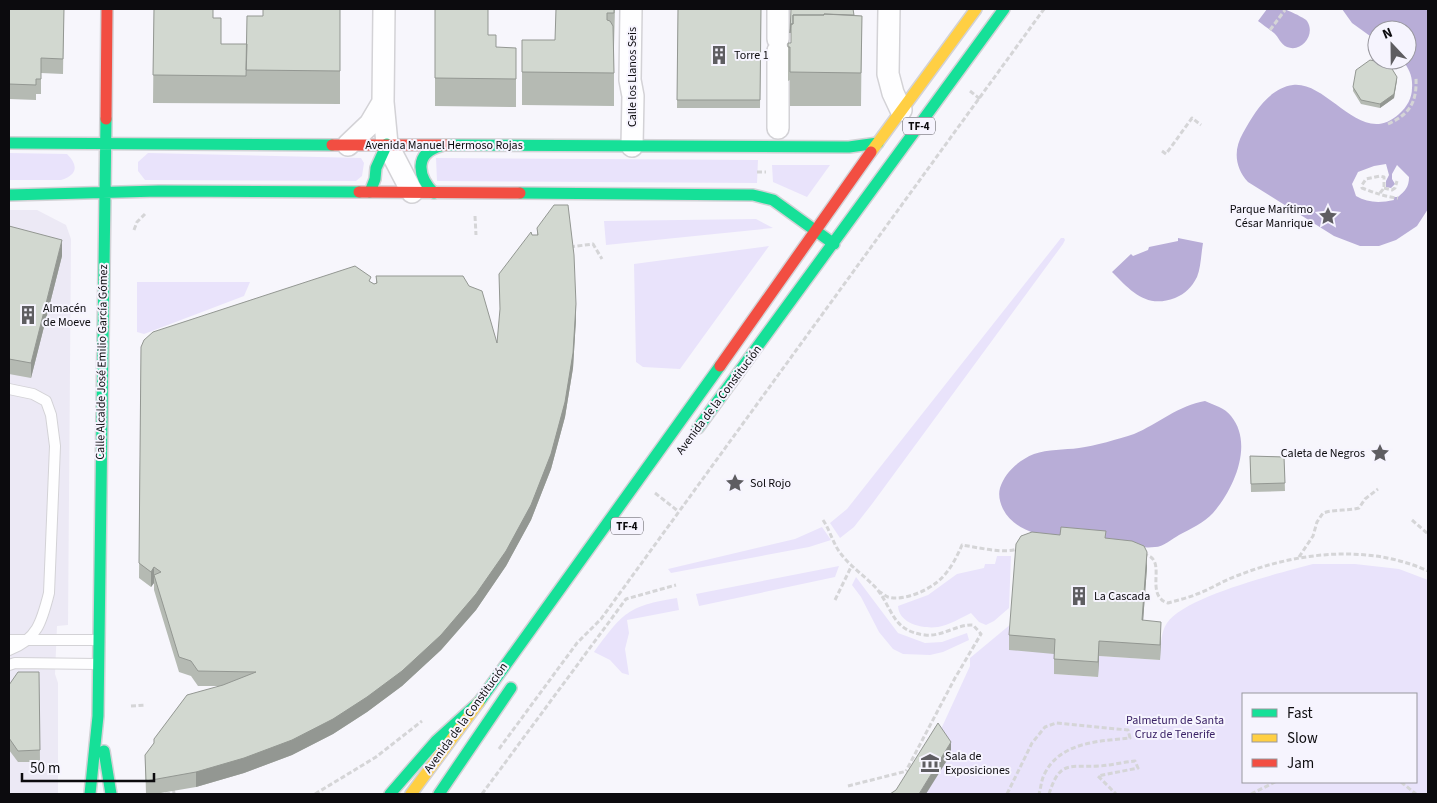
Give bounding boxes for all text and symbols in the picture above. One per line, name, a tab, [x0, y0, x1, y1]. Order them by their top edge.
north arrow	[1367, 20, 1417, 70]
text: N	[1379, 23, 1396, 45]
street label: Calle los Llanos Seis	[624, 27, 641, 127]
building icon: Torre 1	[708, 44, 730, 66]
place label: Torre 1	[734, 47, 769, 64]
road number: TF-4	[903, 118, 935, 134]
street label: Avenida Manuel Hermoso Rojas	[365, 137, 523, 154]
place label: Parque Marítimo César Manrique	[1230, 201, 1313, 232]
place icon: Parque Marítimo César Manrique	[1317, 205, 1339, 227]
street label: Calle Alcalde José Emilio García Gómez	[92, 264, 112, 460]
place label: Almacén de Moeve	[43, 300, 91, 331]
building icon: Almacén de Moeve	[17, 304, 39, 326]
street label: Avenida de la Constitución	[672, 342, 766, 458]
place icon: Caleta de Negros	[1369, 442, 1391, 464]
place label: Caleta de Negros	[1281, 445, 1365, 462]
place icon: Sol Rojo	[724, 472, 746, 494]
place label: Sol Rojo	[750, 475, 791, 492]
road number: TF-4	[611, 518, 643, 534]
building icon: La Cascada	[1068, 585, 1090, 607]
place label: La Cascada	[1094, 588, 1150, 605]
street label: Avenida de la Constitución	[420, 659, 512, 777]
legend	[1242, 693, 1417, 783]
text: Fast	[1287, 703, 1313, 724]
park label: Palmetum de Santa Cruz de Tenerife	[1126, 712, 1224, 743]
text: Slow	[1287, 728, 1318, 749]
place label: Sala de Exposiciones	[945, 748, 1010, 779]
scale bar	[22, 750, 155, 782]
museum icon: Sala de Exposiciones	[919, 752, 941, 774]
text: Jam	[1287, 753, 1314, 774]
text: 50 m	[30, 758, 60, 779]

